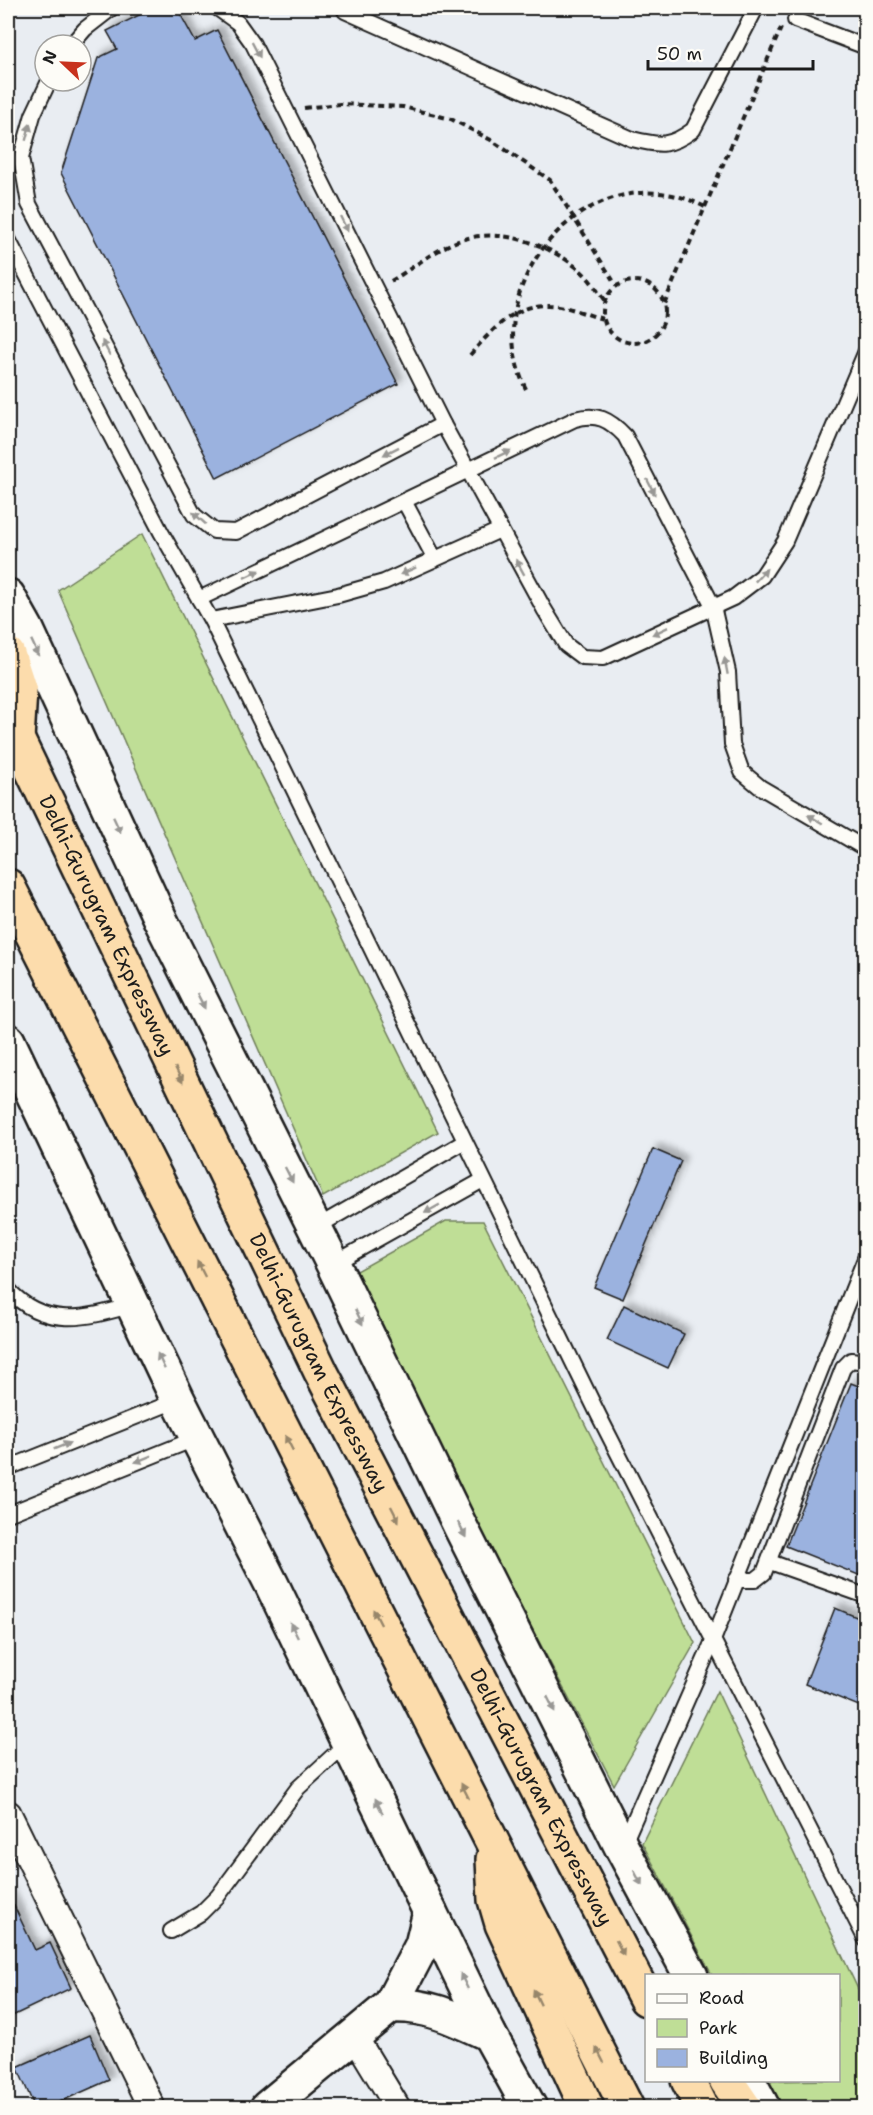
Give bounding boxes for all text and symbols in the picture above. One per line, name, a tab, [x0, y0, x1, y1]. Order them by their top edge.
north arrow	[33, 33, 93, 93]
scale bar	[648, 33, 813, 71]
one-way arrow	[251, 42, 261, 59]
text: 50 m	[657, 42, 702, 66]
text: N	[38, 47, 62, 67]
one-way arrow	[24, 123, 34, 141]
one-way arrow	[338, 215, 348, 233]
one-way arrow	[101, 340, 110, 357]
one-way arrow	[382, 446, 399, 456]
one-way arrow	[495, 449, 512, 458]
one-way arrow	[646, 479, 656, 496]
one-way arrow	[192, 511, 207, 525]
one-way arrow	[515, 558, 525, 575]
one-way arrow	[398, 566, 416, 576]
one-way arrow	[754, 567, 768, 582]
one-way arrow	[243, 569, 260, 579]
one-way arrow	[652, 626, 669, 635]
one-way arrow	[31, 639, 40, 656]
one-way arrow	[721, 657, 730, 676]
street label: Delhi-Gurugram Expressway	[32, 790, 181, 1061]
one-way arrow	[806, 814, 823, 824]
one-way arrow	[112, 816, 122, 834]
one-way arrow	[196, 993, 206, 1010]
one-way arrow	[175, 1067, 184, 1084]
one-way arrow	[283, 1166, 293, 1184]
one-way arrow	[423, 1204, 440, 1214]
street label: Delhi-Gurugram Expressway	[242, 1229, 395, 1497]
one-way arrow	[196, 1260, 206, 1277]
one-way arrow	[354, 1309, 363, 1326]
one-way arrow	[156, 1353, 165, 1370]
one-way arrow	[284, 1434, 294, 1451]
one-way arrow	[53, 1441, 71, 1451]
one-way arrow	[134, 1455, 152, 1464]
one-way arrow	[390, 1506, 400, 1523]
one-way arrow	[457, 1522, 467, 1539]
one-way arrow	[372, 1608, 382, 1625]
one-way arrow	[289, 1621, 299, 1638]
street label: Delhi-Gurugram Expressway	[463, 1663, 620, 1931]
one-way arrow	[546, 1696, 556, 1713]
one-way arrow	[461, 1782, 470, 1799]
one-way arrow	[374, 1797, 383, 1814]
one-way arrow	[633, 1870, 643, 1887]
one-way arrow	[615, 1940, 625, 1957]
one-way arrow	[459, 1973, 468, 1990]
legend	[645, 1974, 840, 2082]
text: Road	[699, 1986, 744, 2010]
one-way arrow	[532, 1988, 541, 2005]
text: Park	[699, 2016, 738, 2040]
text: Building	[699, 2046, 768, 2070]
one-way arrow	[595, 2047, 605, 2064]

